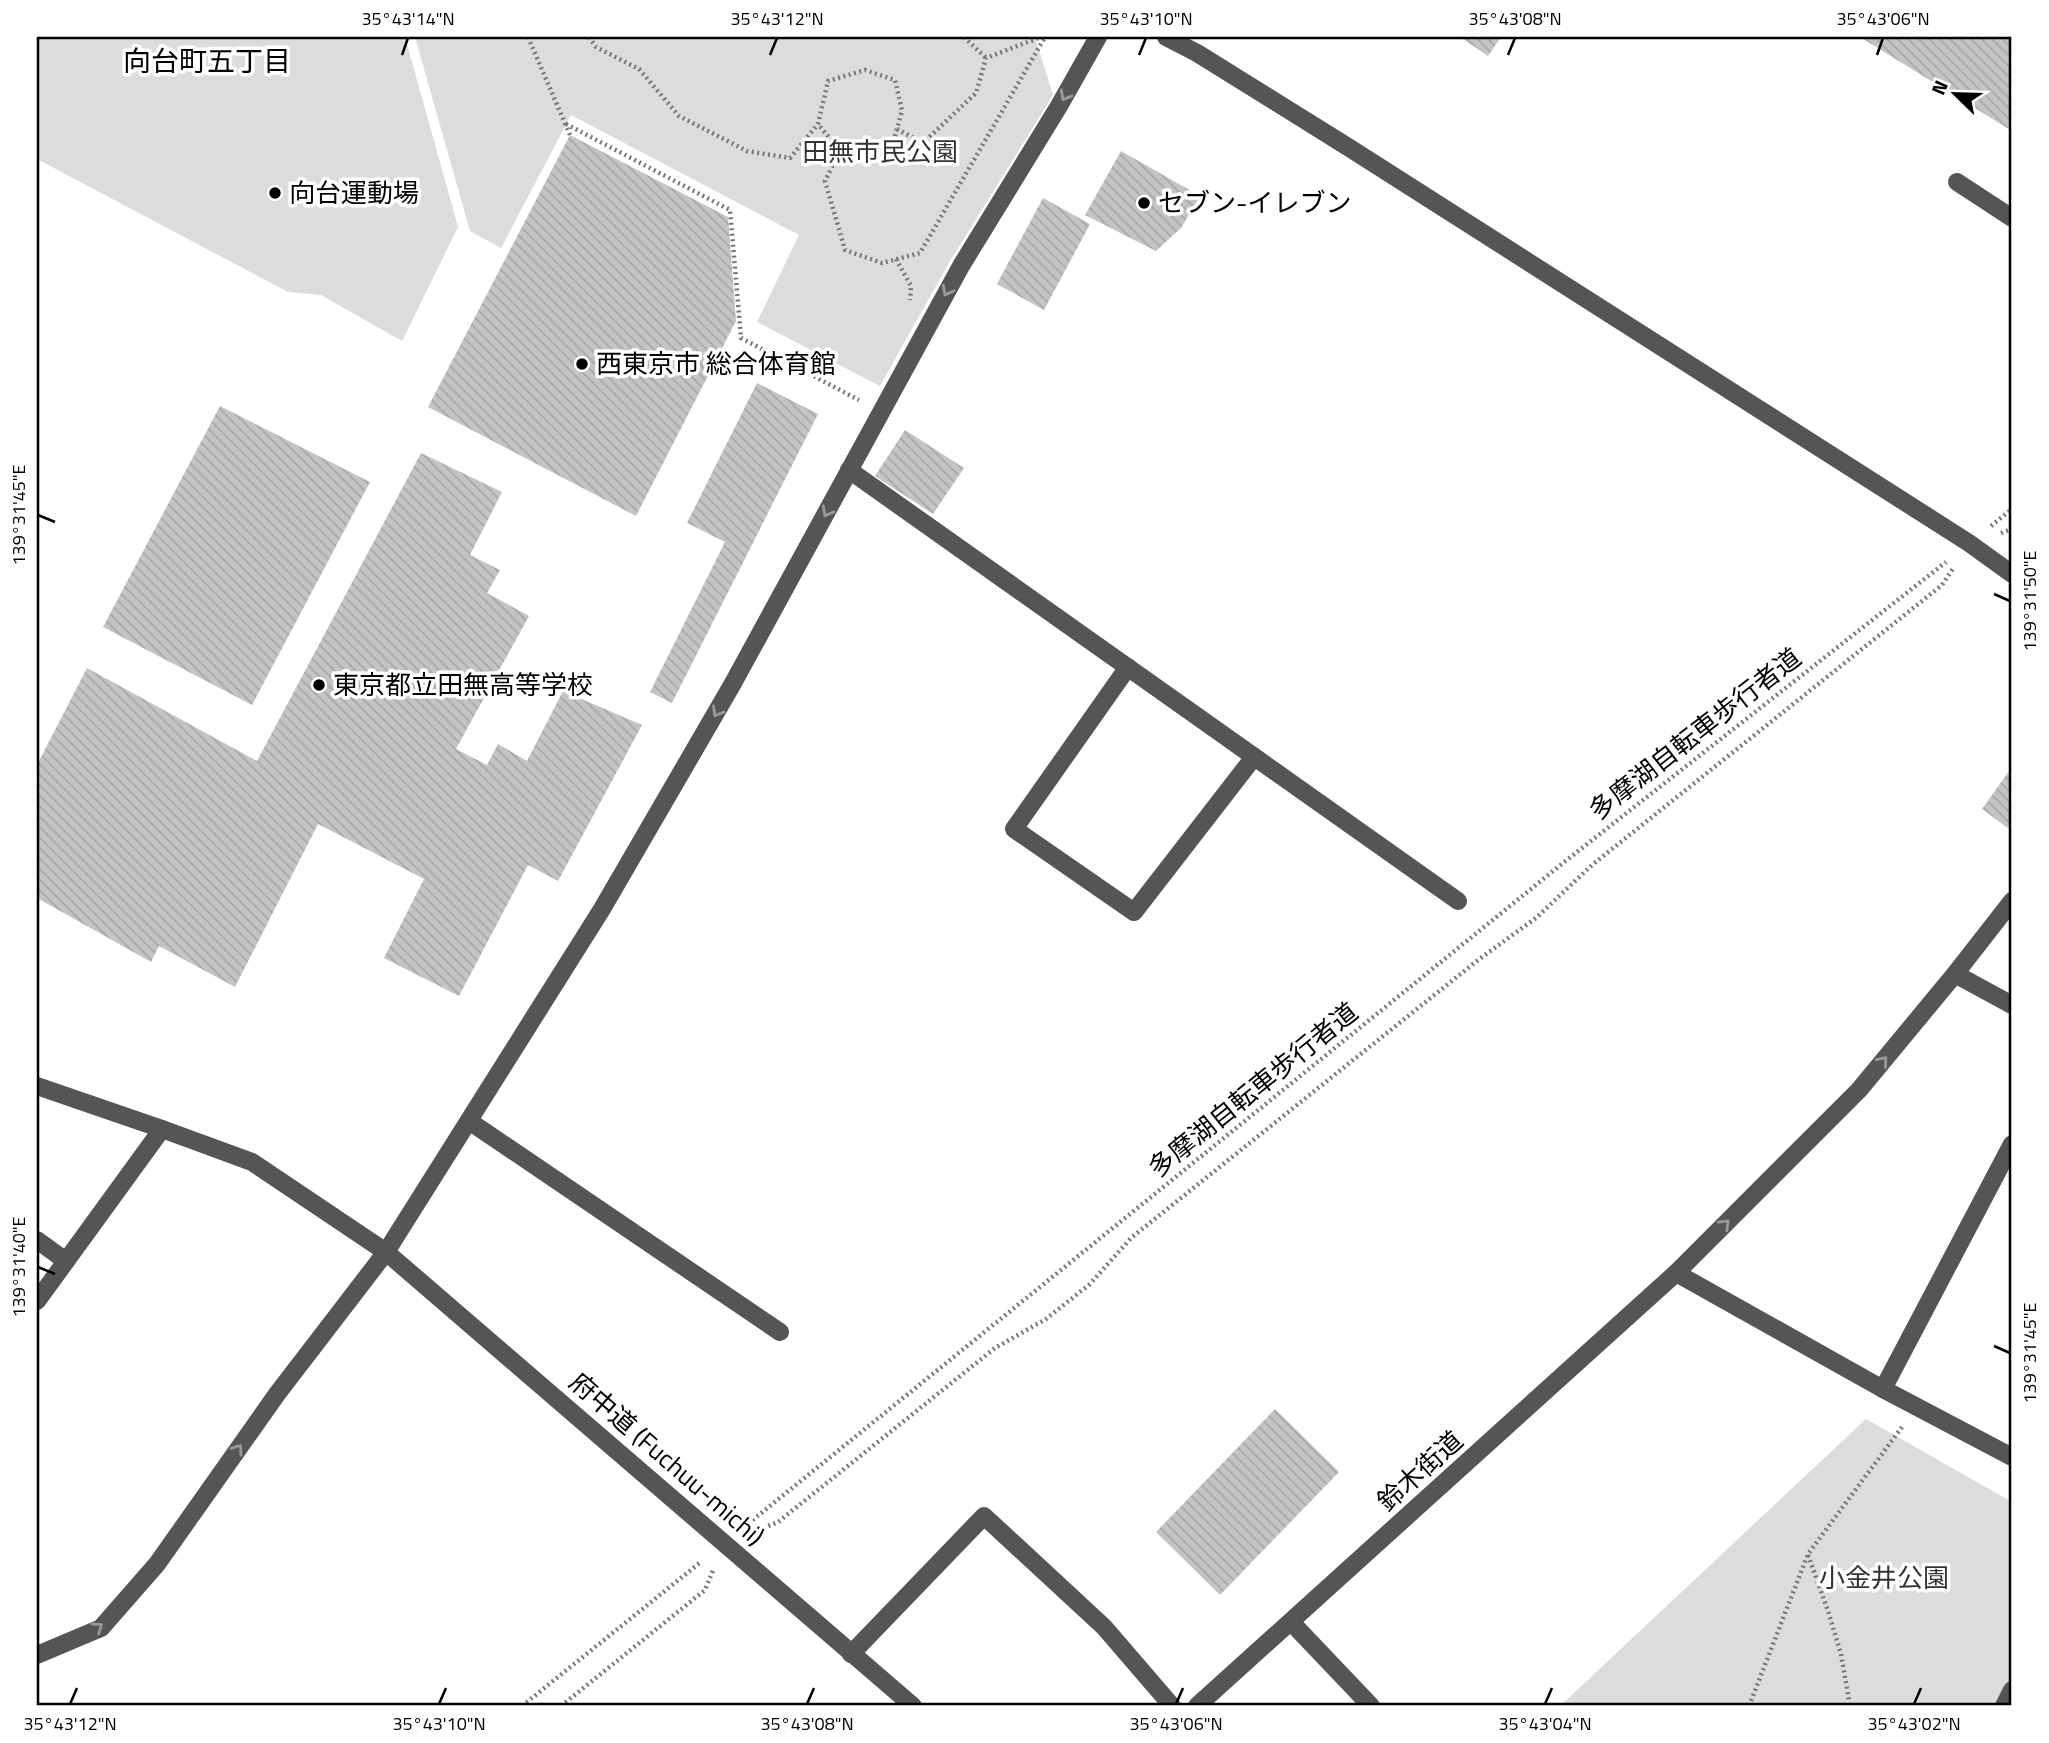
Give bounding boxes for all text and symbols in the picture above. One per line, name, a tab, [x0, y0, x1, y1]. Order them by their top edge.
text: 35°43'14"N	[361, 5, 455, 32]
text: 35°43'12"N	[730, 5, 824, 32]
text: 35°43'10"N	[1099, 5, 1193, 32]
text: 35°43'08"N	[1468, 5, 1562, 32]
text: 35°43'06"N	[1836, 5, 1930, 32]
district label: 向台町五丁目	[123, 39, 291, 82]
north arrow	[1920, 60, 1990, 130]
text: N	[1923, 75, 1955, 99]
one-way arrow	[1060, 89, 1073, 102]
park label: 田無市民公園	[802, 132, 958, 171]
place label: 向台運動場	[289, 173, 419, 212]
place label: セブン-イレブン	[1158, 183, 1351, 222]
marker: 向台運動場	[267, 185, 283, 201]
marker: セブン-イレブン	[1136, 195, 1152, 211]
one-way arrow	[942, 284, 955, 296]
place label: 西東京市 総合体育館	[596, 344, 836, 383]
marker: 西東京市 総合体育館	[574, 356, 590, 372]
text: 139°31'45"E	[5, 464, 32, 566]
one-way arrow	[821, 505, 835, 518]
text: 139°31'50"E	[2016, 550, 2043, 652]
street label: 多摩湖自転車歩行者道	[1580, 638, 1809, 829]
place label: 東京都立田無高等学校	[333, 665, 593, 704]
marker: 東京都立田無高等学校	[311, 677, 327, 693]
one-way arrow	[712, 704, 725, 717]
street label: 多摩湖自転車歩行者道	[1139, 993, 1366, 1187]
one-way arrow	[1875, 1057, 1887, 1070]
text: 139°31'40"E	[5, 1216, 32, 1318]
one-way arrow	[1716, 1220, 1729, 1233]
text: 139°31'45"E	[2016, 1302, 2043, 1404]
street label: 府中道 (Fuchuu-michi)	[561, 1363, 773, 1554]
street label: 鈴木街道	[1368, 1421, 1471, 1520]
one-way arrow	[230, 1444, 242, 1457]
park label: 小金井公園	[1819, 1558, 1949, 1597]
one-way arrow	[90, 1623, 103, 1635]
text: 35°43'12"N	[23, 1710, 117, 1737]
text: 35°43'10"N	[392, 1710, 486, 1737]
text: 35°43'08"N	[760, 1710, 854, 1737]
text: 35°43'06"N	[1129, 1710, 1223, 1737]
text: 35°43'04"N	[1498, 1710, 1592, 1737]
text: 35°43'02"N	[1867, 1710, 1961, 1737]

